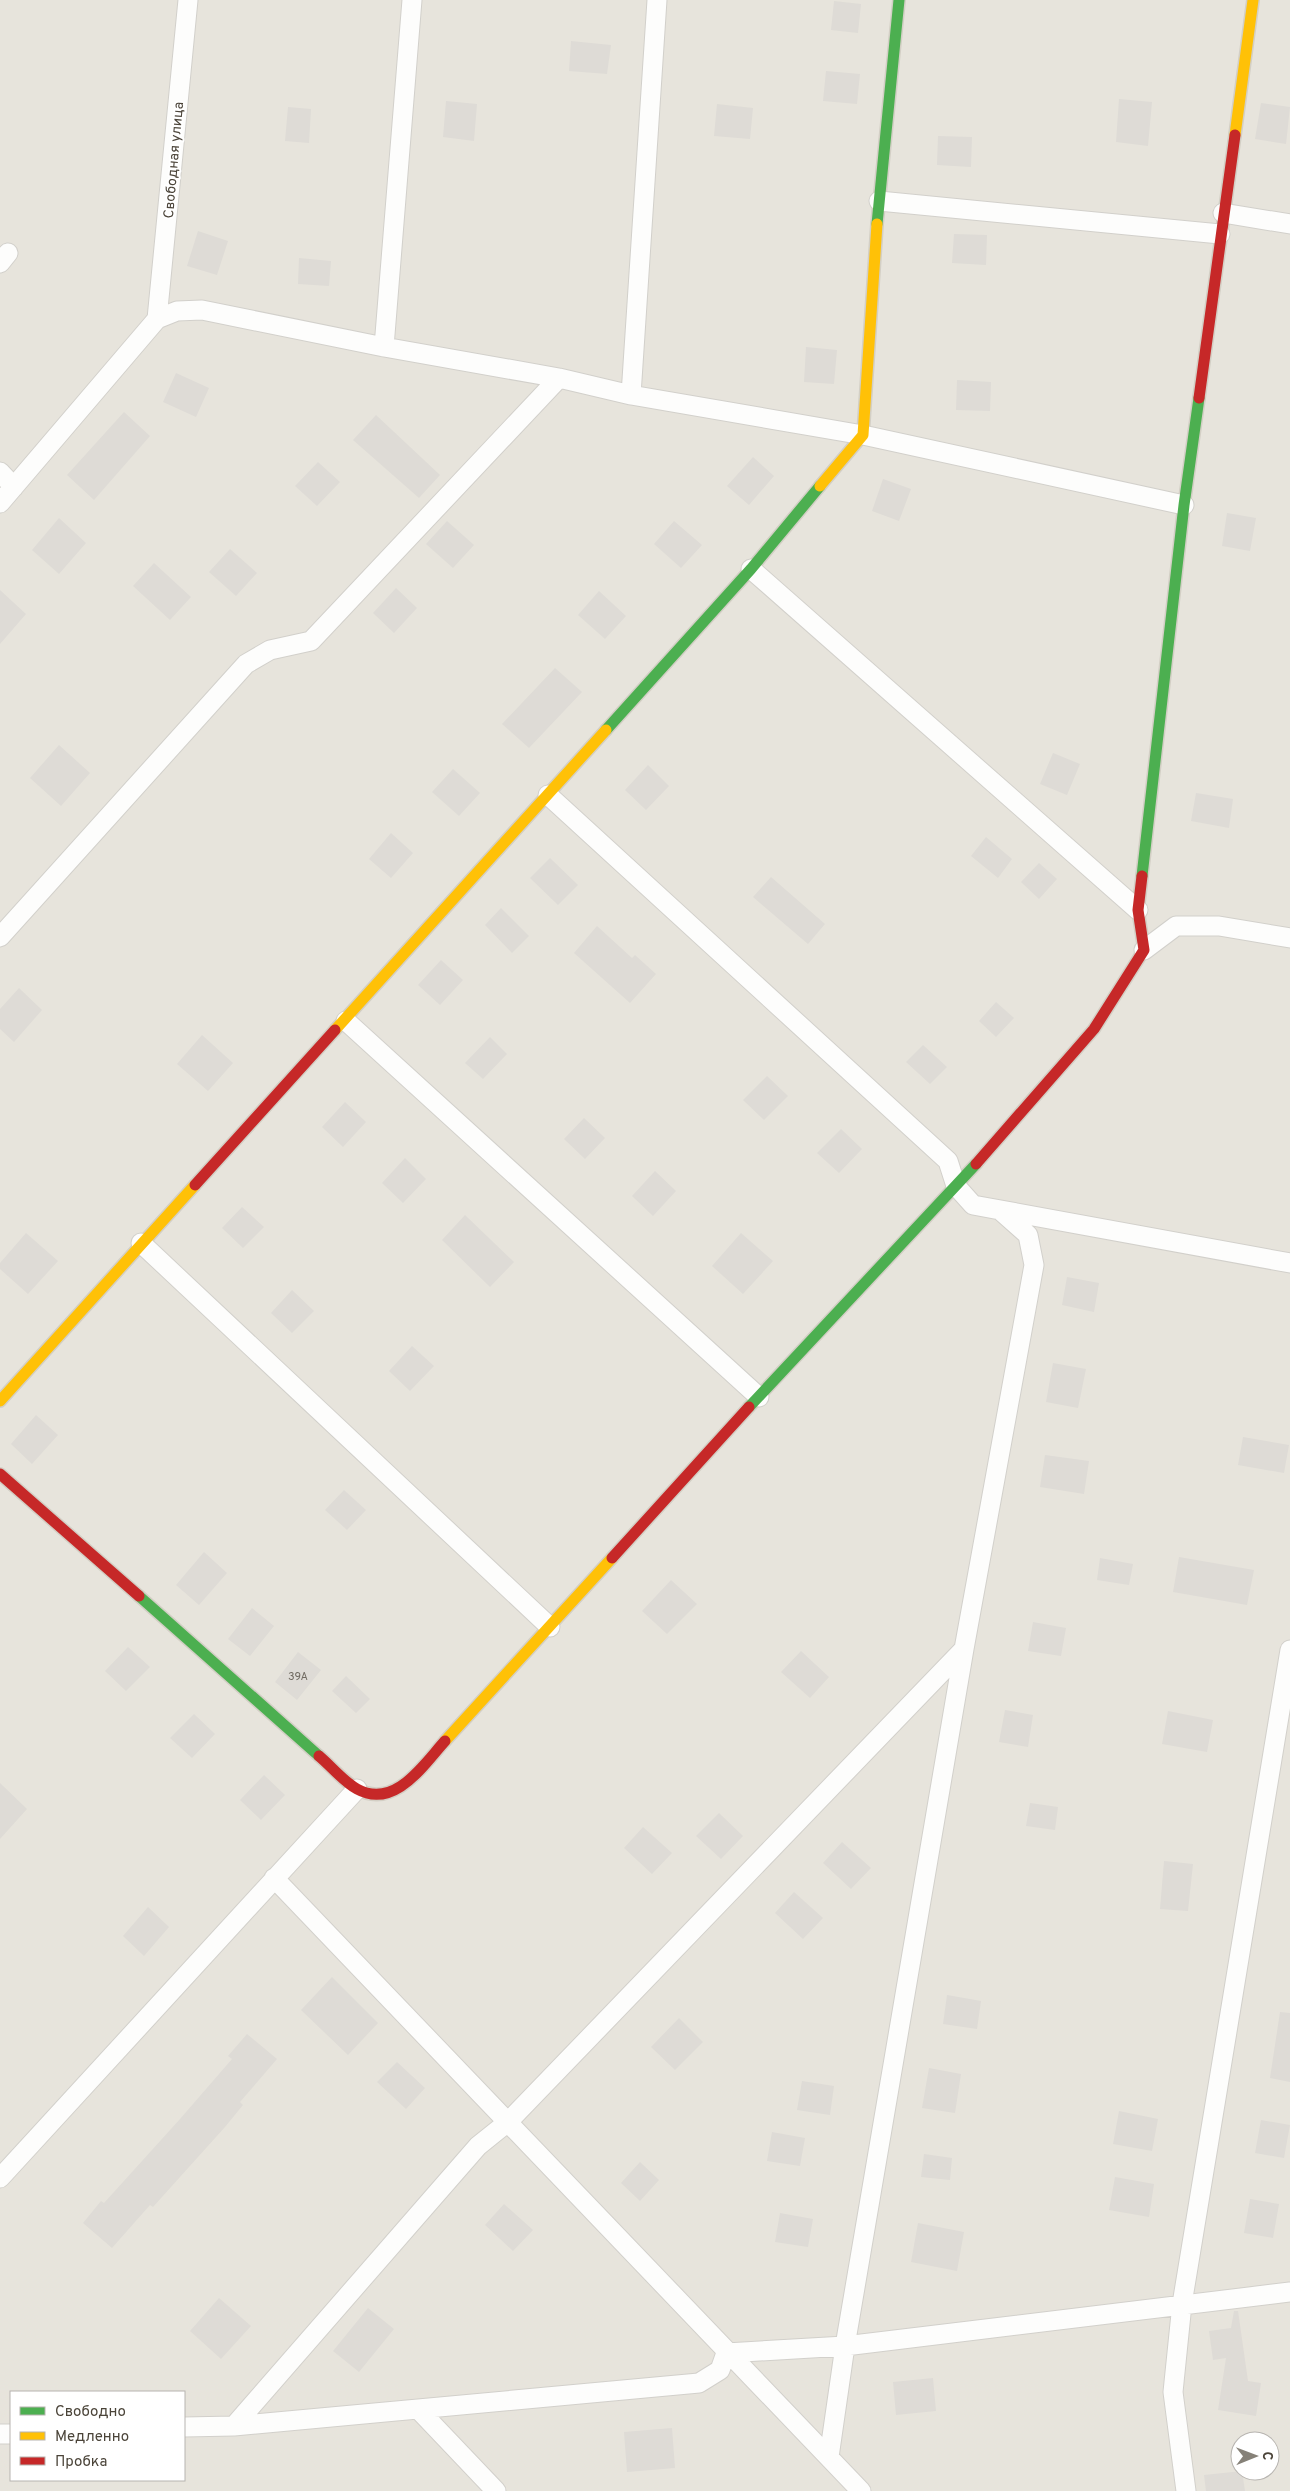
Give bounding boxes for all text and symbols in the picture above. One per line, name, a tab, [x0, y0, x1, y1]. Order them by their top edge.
street label: Свободная улица	[161, 101, 188, 219]
house number: 39А	[288, 1670, 308, 1684]
legend	[10, 2391, 185, 2481]
text: Свободно	[55, 2403, 126, 2422]
text: Медленно	[55, 2428, 129, 2447]
north arrow	[1230, 2431, 1280, 2481]
text: С	[1258, 2451, 1275, 2460]
text: Пробка	[55, 2453, 107, 2472]

